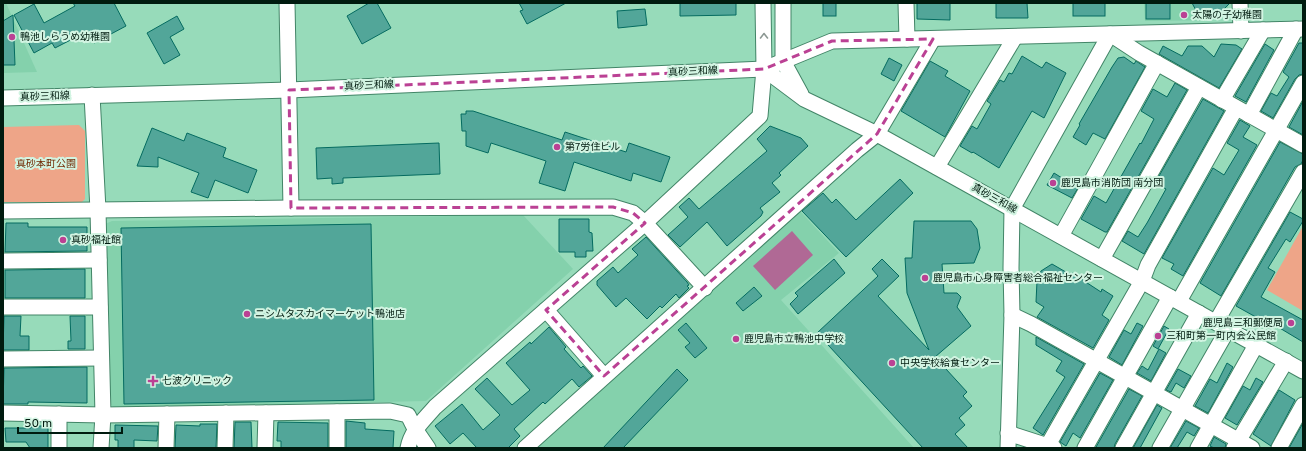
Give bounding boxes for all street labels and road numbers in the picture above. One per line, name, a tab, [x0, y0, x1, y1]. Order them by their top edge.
street label: 真砂三和線	[668, 64, 718, 80]
street label: 真砂三和線	[344, 78, 394, 94]
street label: 真砂三和線	[20, 90, 70, 104]
street label: 真砂三和線	[969, 181, 1019, 217]

